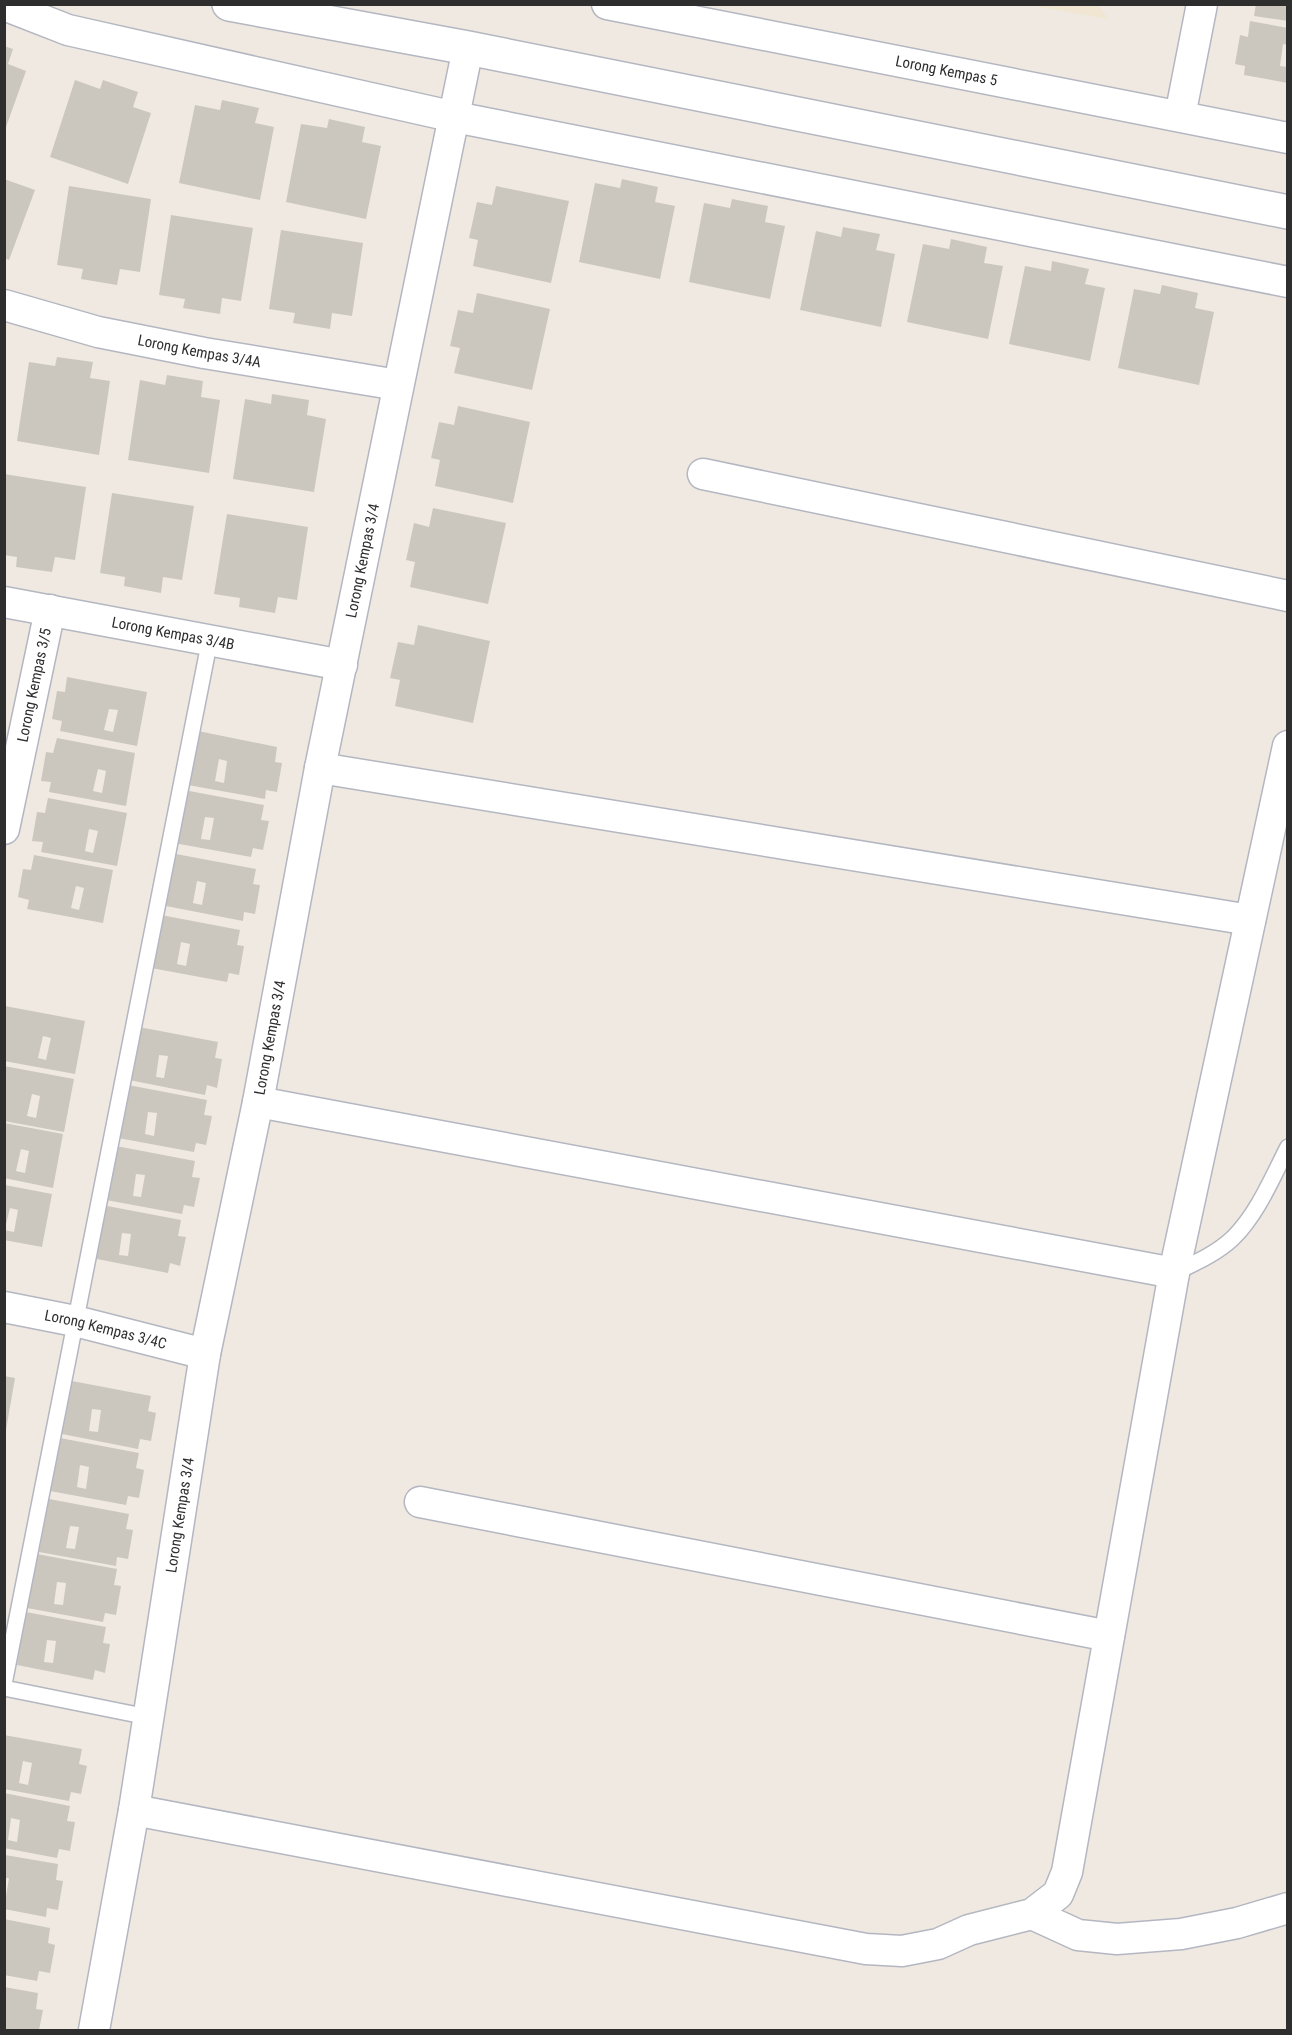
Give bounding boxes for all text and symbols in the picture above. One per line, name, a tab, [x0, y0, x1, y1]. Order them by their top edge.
street label: Lorong Kempas 5	[894, 52, 999, 90]
street label: Lorong Kempas 3/4A	[136, 331, 263, 371]
street label: Lorong Kempas 3/4	[342, 502, 383, 619]
street label: Lorong Kempas 3/4B	[110, 613, 236, 654]
street label: Lorong Kempas 3/5	[13, 626, 55, 744]
street label: Lorong Kempas 3/4	[250, 979, 289, 1097]
street label: Lorong Kempas 3/4C	[43, 1306, 168, 1353]
street label: Lorong Kempas 3/4	[162, 1456, 198, 1574]

